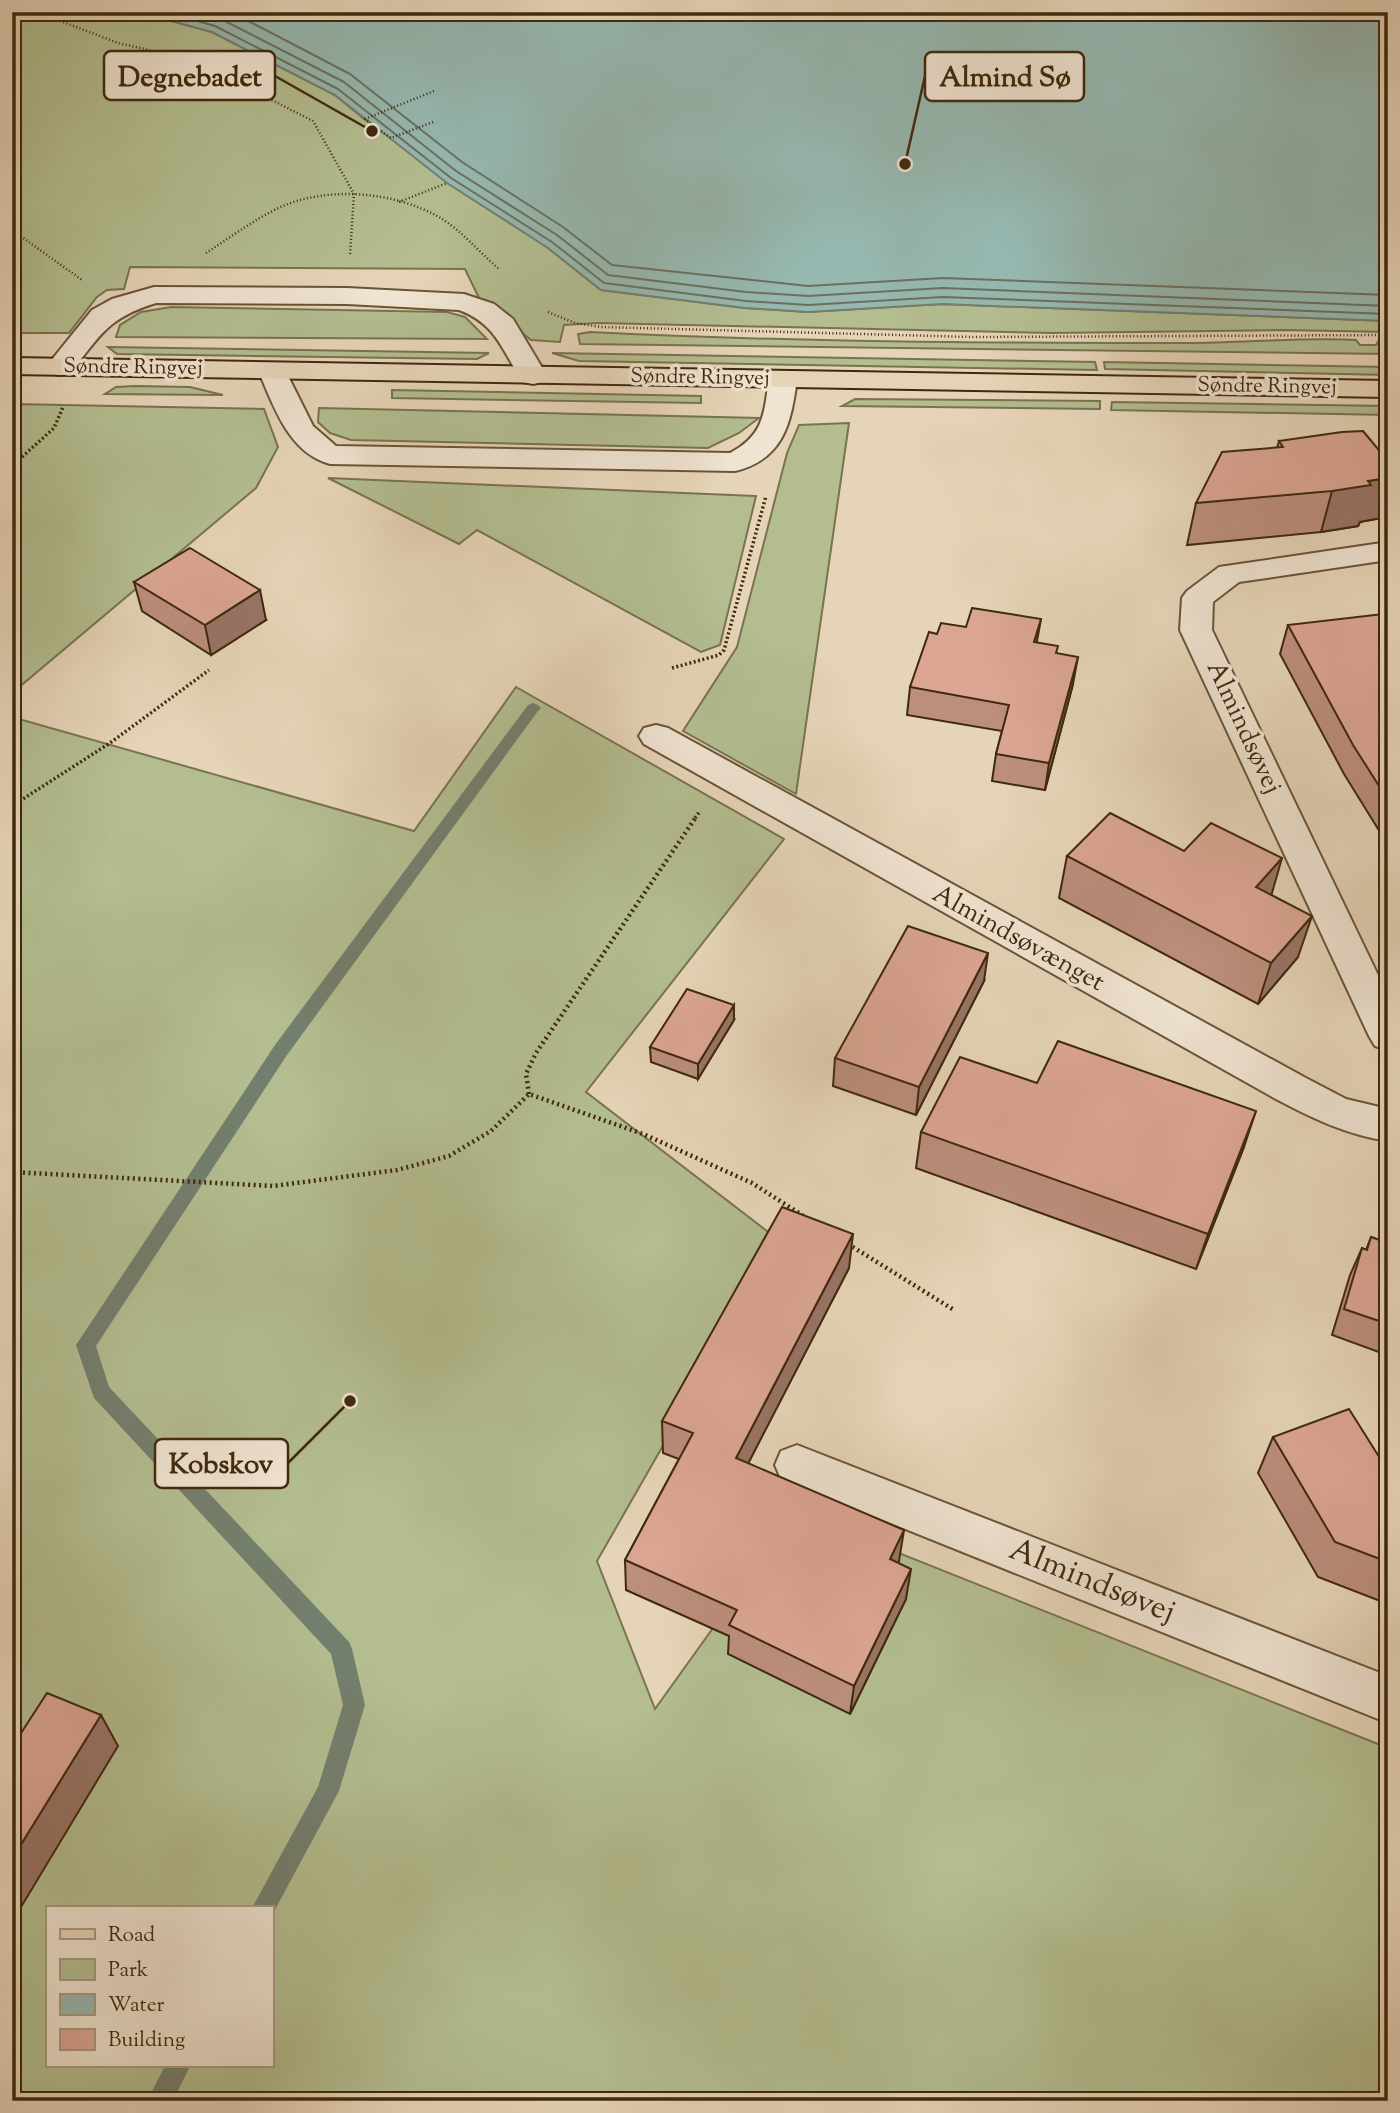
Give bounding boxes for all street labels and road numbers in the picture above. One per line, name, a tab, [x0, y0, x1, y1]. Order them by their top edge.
street label: Søndre Ringvej	[63, 352, 203, 384]
street label: Søndre Ringvej	[630, 362, 770, 394]
street label: Søndre Ringvej	[1197, 371, 1337, 403]
street label: Almindsøvej	[1196, 655, 1290, 801]
street label: Almindsøvænget	[925, 876, 1111, 1002]
street label: Almindsøvej	[1002, 1528, 1182, 1636]

